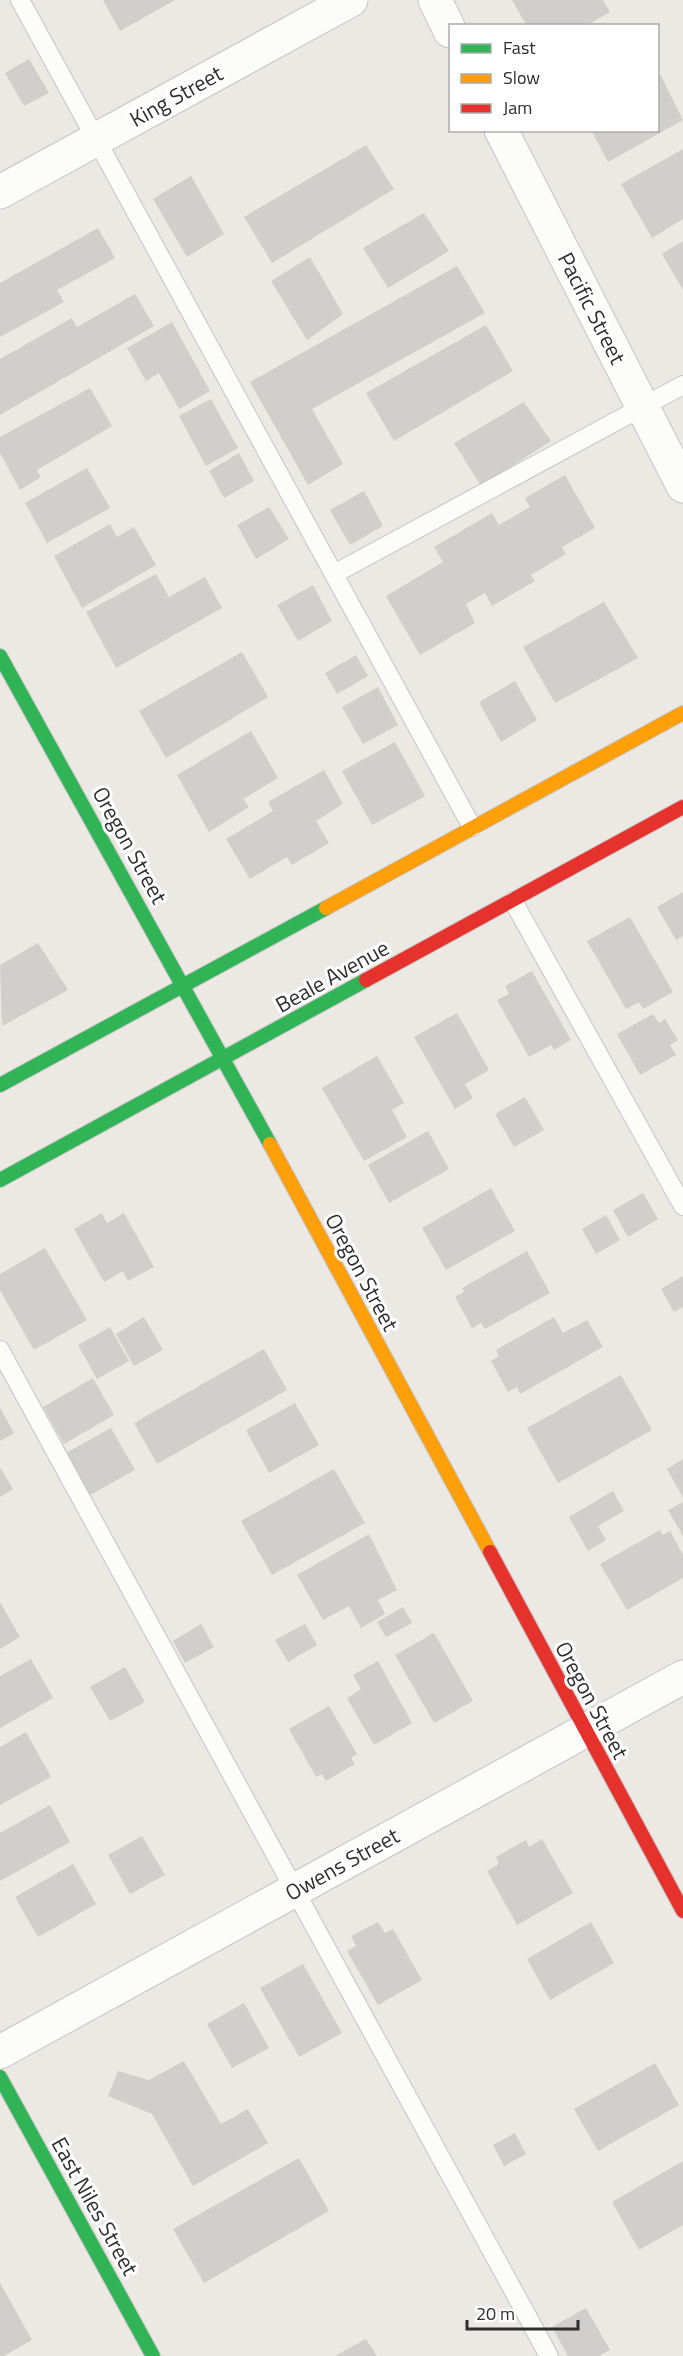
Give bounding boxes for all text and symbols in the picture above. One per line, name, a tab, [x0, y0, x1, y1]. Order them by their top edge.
legend	[449, 24, 659, 132]
text: Fast	[503, 34, 536, 61]
street label: King Street	[123, 56, 229, 136]
text: Slow	[503, 64, 540, 91]
text: Jam	[503, 94, 532, 121]
street label: Pacific Street	[549, 246, 635, 370]
street label: Oregon Street	[84, 780, 176, 910]
street label: Beale Avenue	[269, 931, 395, 1021]
street label: Oregon Street	[317, 1207, 407, 1337]
street label: Oregon Street	[547, 1635, 637, 1765]
street label: Owens Street	[279, 1818, 406, 1909]
street label: East Niles Street	[43, 2131, 147, 2282]
scale bar	[467, 2293, 578, 2331]
text: 20 m	[476, 2300, 515, 2327]

